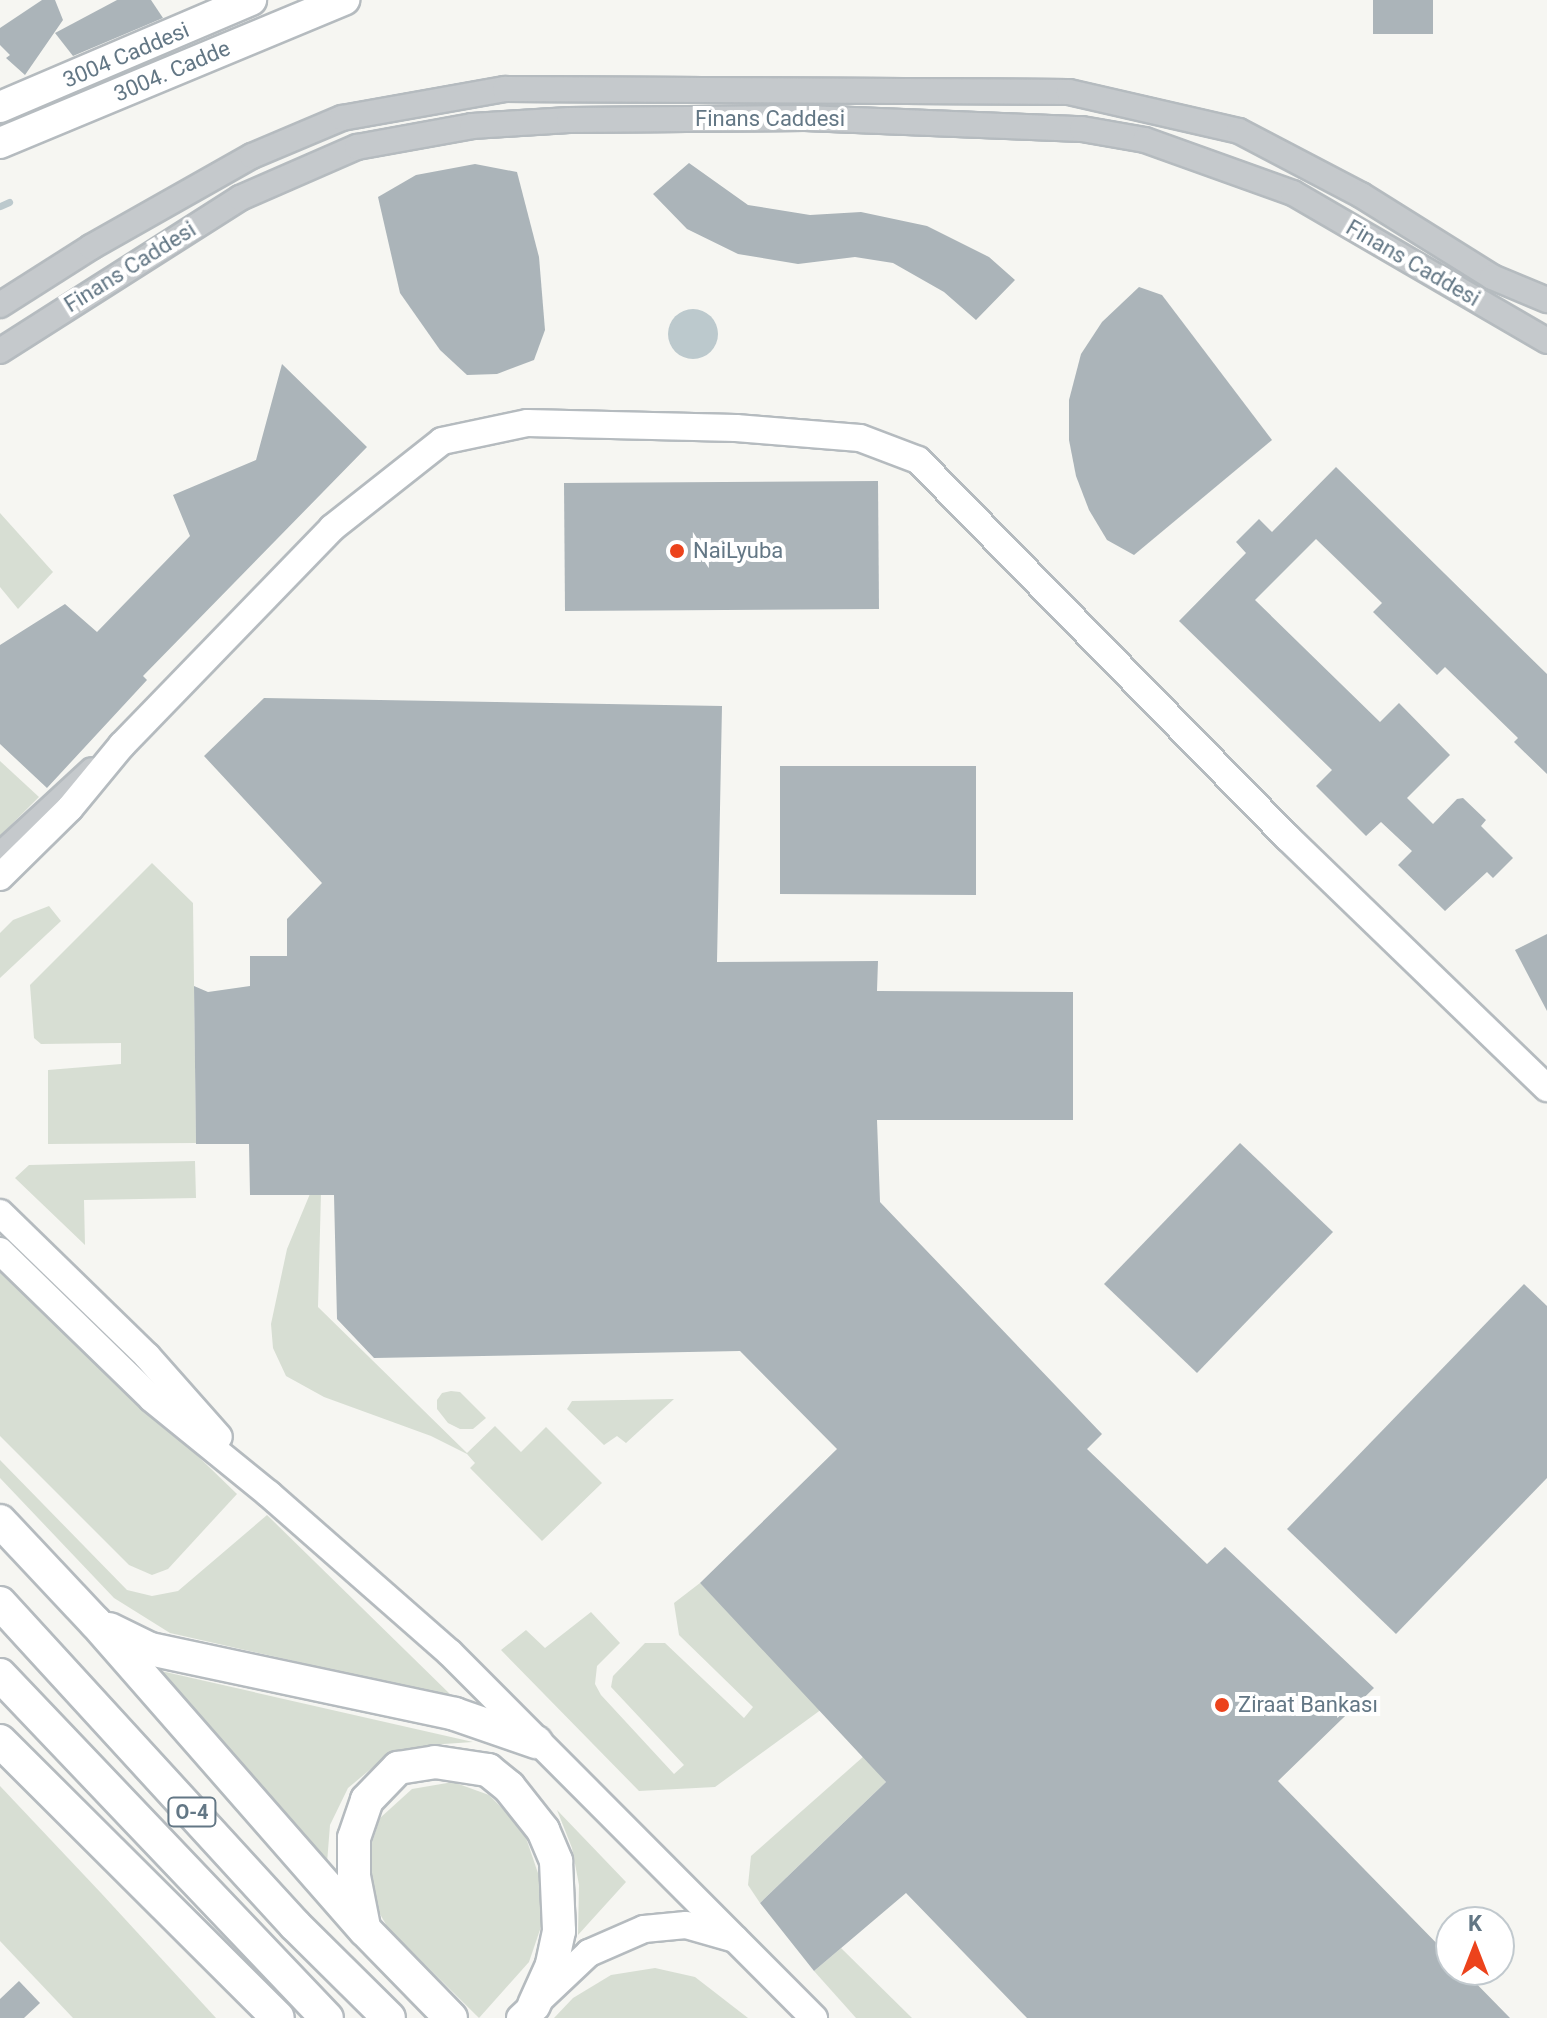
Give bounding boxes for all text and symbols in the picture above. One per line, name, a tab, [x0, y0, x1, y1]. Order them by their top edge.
street label: 3004 Caddesi	[59, 17, 193, 93]
street label: 3004. Cadde	[110, 35, 234, 107]
street label: Finans Caddesi	[695, 106, 845, 132]
street label: Finans Caddesi	[1341, 214, 1485, 312]
street label: Finans Caddesi	[59, 216, 201, 318]
place label: NaiLyuba	[693, 538, 783, 564]
marker: NaiLyuba	[668, 542, 686, 560]
place label: Ziraat Bankası	[1238, 1692, 1378, 1718]
marker: Ziraat Bankası	[1213, 1696, 1231, 1714]
road number: O-4	[166, 1796, 218, 1828]
north arrow	[1435, 1906, 1515, 1986]
text: K	[1468, 1911, 1482, 1936]

